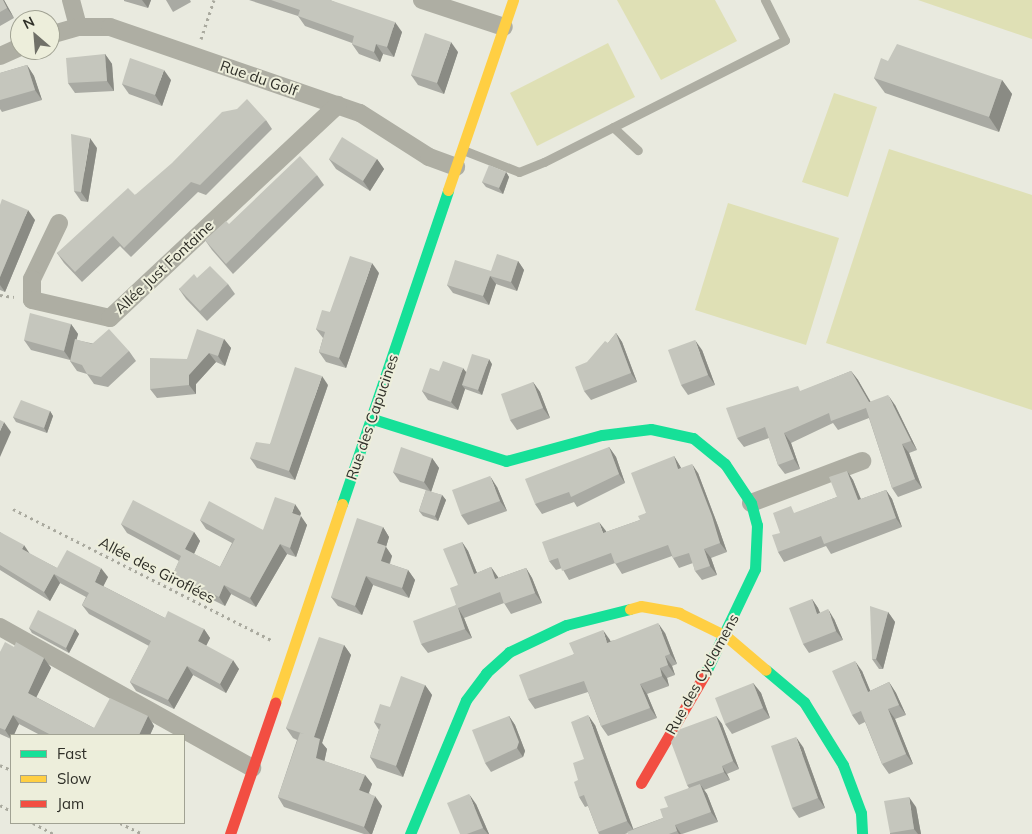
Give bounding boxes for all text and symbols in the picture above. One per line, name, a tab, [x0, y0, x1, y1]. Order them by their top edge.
north arrow	[10, 10, 60, 60]
text: N	[20, 12, 37, 33]
street label: Rue du Golf	[218, 56, 300, 100]
street label: Allée Just Fontaine	[111, 217, 217, 317]
street label: Rue des Capucines	[342, 352, 402, 482]
street label: Allée des Giroflées	[96, 533, 218, 607]
street label: Rue des Cyclamens	[661, 611, 743, 737]
legend	[10, 734, 185, 824]
text: Fast	[57, 744, 87, 763]
text: Slow	[57, 769, 91, 788]
text: Jam	[57, 794, 84, 813]

